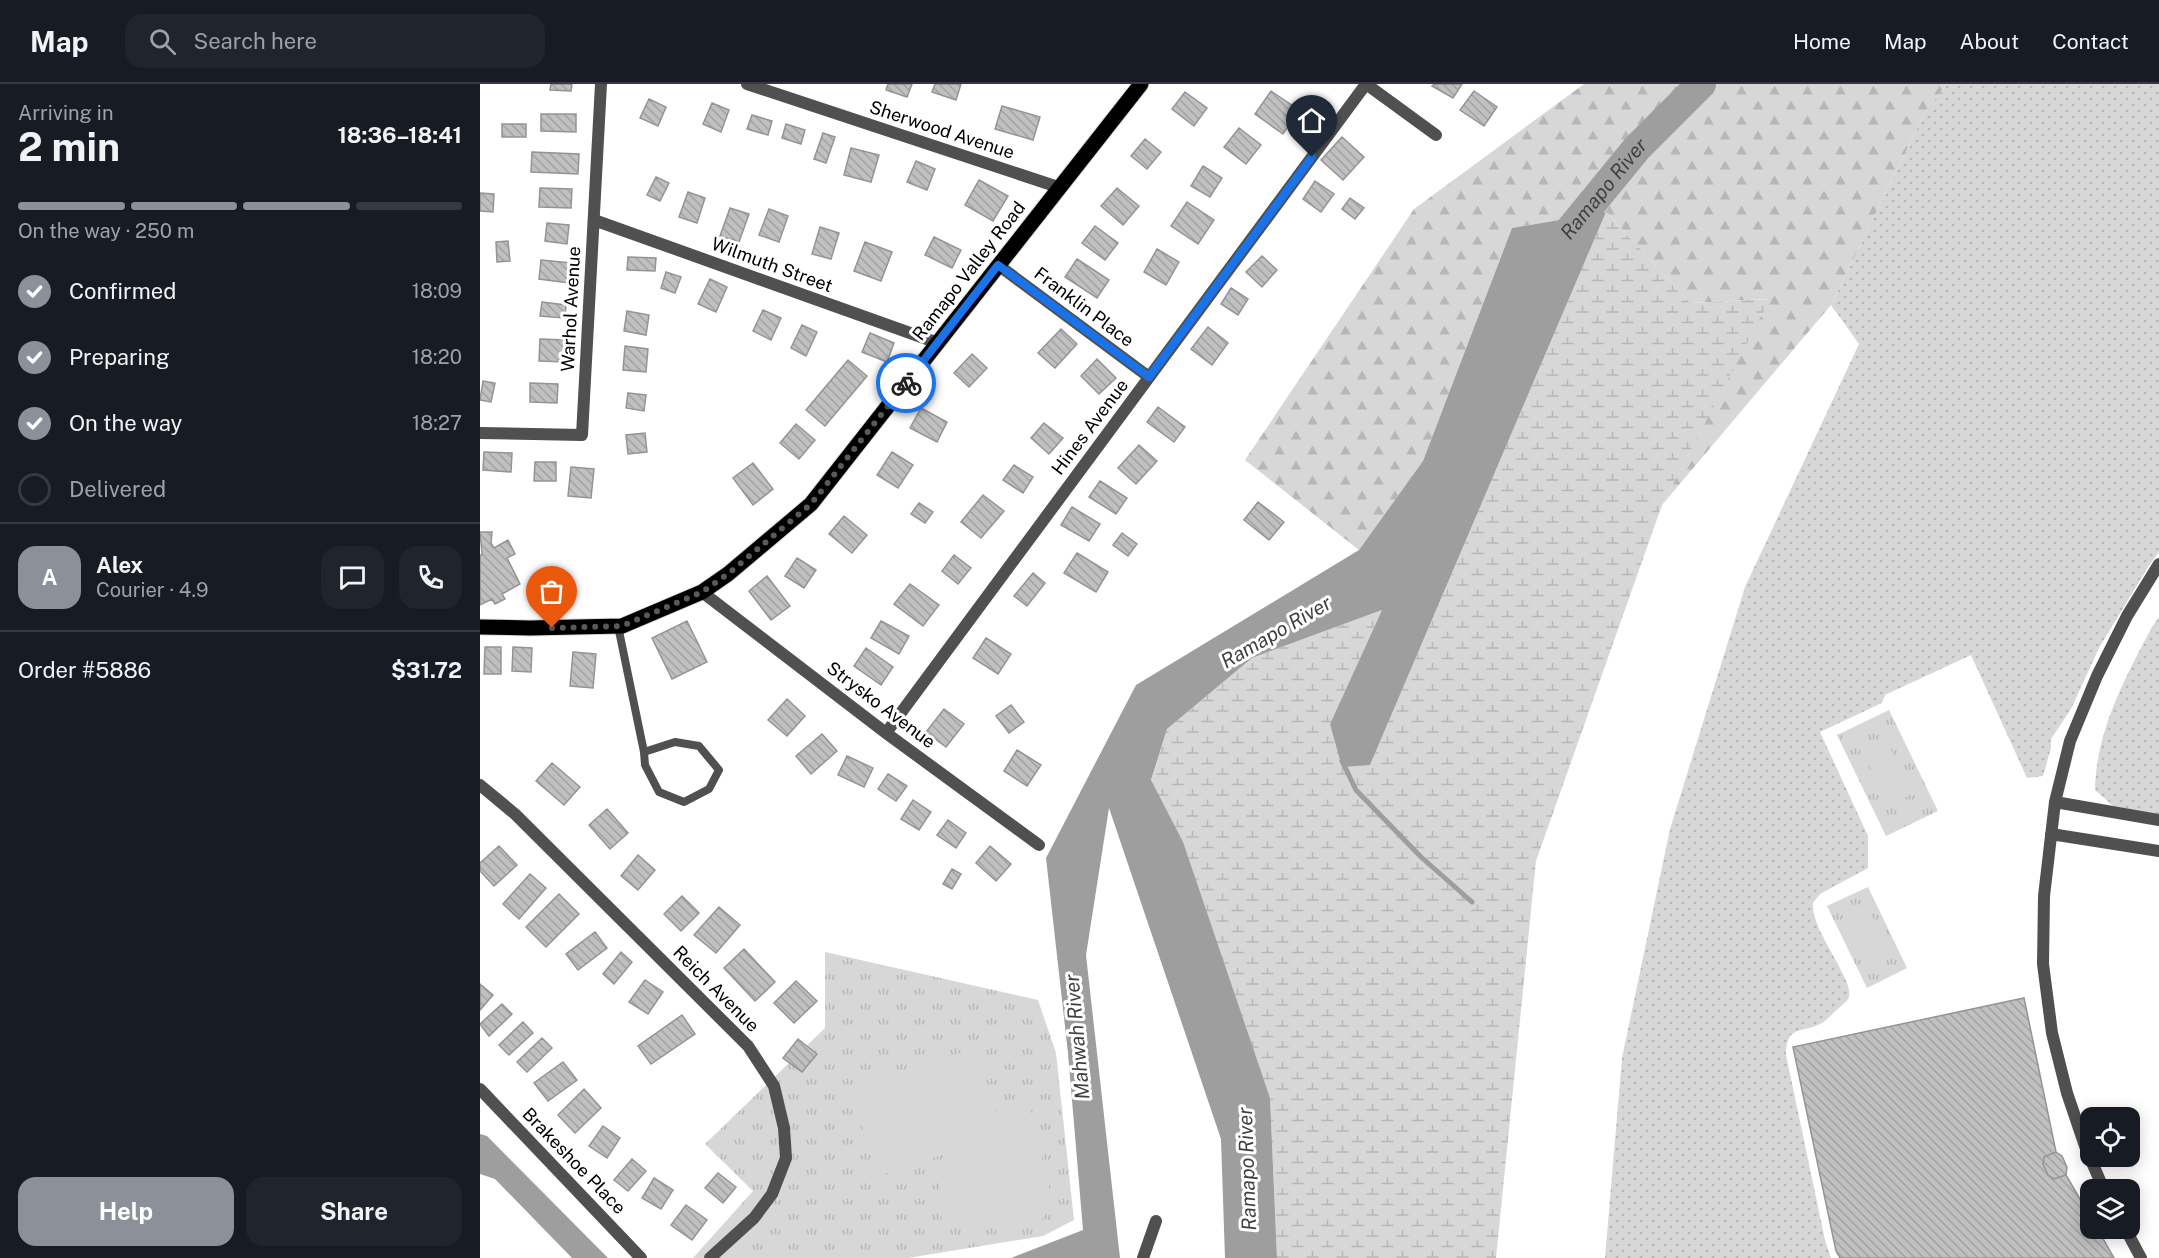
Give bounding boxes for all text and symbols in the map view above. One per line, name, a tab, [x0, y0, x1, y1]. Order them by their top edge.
search box	[125, 14, 545, 68]
text: Map	[30, 25, 89, 58]
icon: search	[146, 25, 179, 58]
text: Search here	[194, 28, 317, 54]
text: Home	[1793, 29, 1851, 54]
text: Map	[1884, 29, 1927, 54]
text: About	[1960, 29, 2019, 54]
text: Contact	[2052, 29, 2129, 54]
pin	[1286, 95, 1337, 157]
street label: Sherwood Avenue	[867, 96, 1017, 163]
text: Arriving in	[18, 101, 113, 125]
icon: home	[1295, 104, 1328, 137]
text: 18:36–18:41	[337, 122, 462, 148]
text: 2 min	[18, 124, 120, 170]
water label: Ramapo River	[1555, 133, 1652, 244]
street label: Ramapo Valley Road	[908, 197, 1029, 344]
text: On the way · 250 m	[18, 219, 194, 243]
street label: Wilmuth Street	[709, 233, 836, 296]
street label: Warhol Avenue	[557, 246, 584, 372]
street label: Franklin Place	[1030, 262, 1138, 351]
icon: check	[18, 275, 51, 308]
text: Confirmed	[69, 278, 176, 304]
text: 18:09	[412, 279, 462, 303]
icon: check	[18, 341, 51, 374]
text: Preparing	[69, 344, 170, 370]
text: 18:20	[412, 345, 462, 369]
courier	[876, 353, 936, 413]
icon: bike	[890, 367, 923, 400]
street label: Hines Avenue	[1047, 375, 1132, 479]
icon: check	[18, 407, 51, 440]
text: On the way	[69, 410, 182, 436]
text: 18:27	[412, 411, 462, 435]
text: Delivered	[69, 476, 166, 502]
button: chat	[321, 546, 384, 609]
button: phone	[399, 546, 462, 609]
text: Alex	[96, 552, 143, 578]
text: A	[42, 564, 57, 590]
pin	[526, 566, 577, 628]
icon: bag	[535, 575, 568, 608]
text: Courier · 4.9	[96, 578, 208, 602]
water label: Ramapo River	[1217, 591, 1336, 673]
text: Order #5886	[18, 657, 151, 683]
text: $31.72	[391, 657, 462, 683]
street label: Strysko Avenue	[823, 657, 940, 752]
street label: Reich Avenue	[669, 941, 764, 1036]
water label: Mahwah River	[1060, 973, 1094, 1101]
street label: Brakeshoe Place	[518, 1103, 630, 1218]
water label: Ramapo River	[1233, 1106, 1261, 1231]
map controls	[2080, 1107, 2140, 1239]
button: locate	[2080, 1107, 2140, 1167]
button: Help	[18, 1177, 234, 1246]
button: Share	[246, 1177, 462, 1246]
button: layers	[2080, 1179, 2140, 1239]

